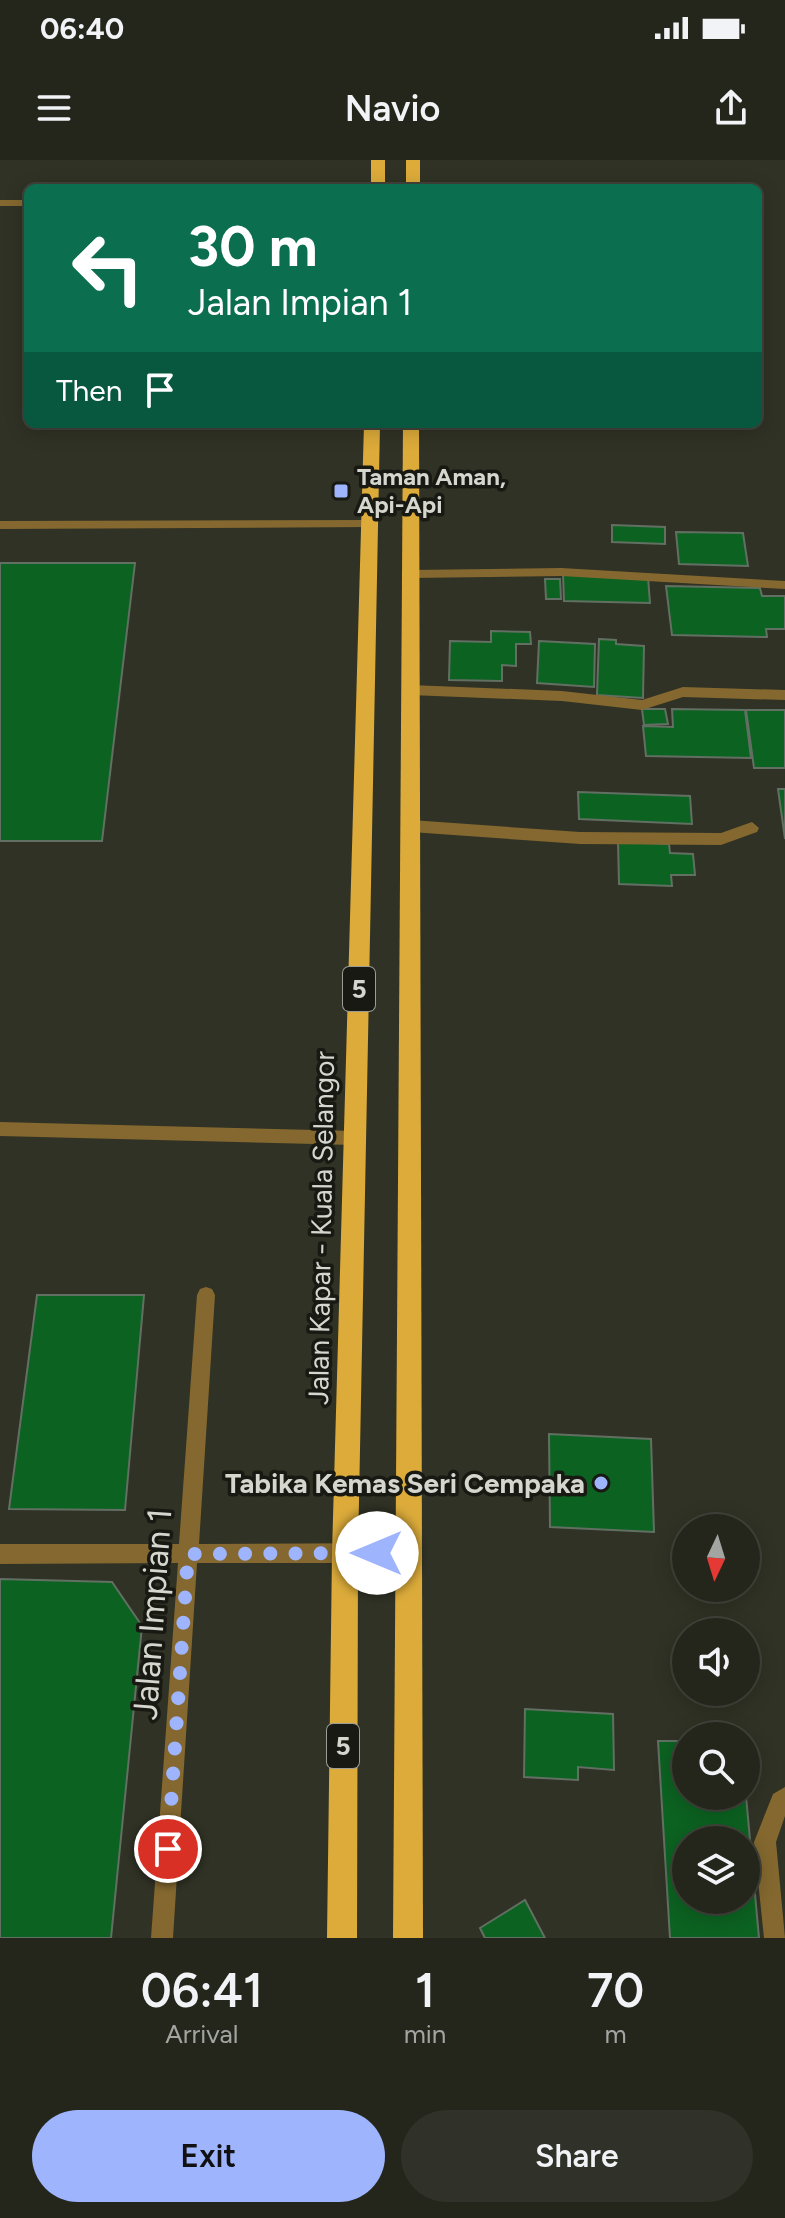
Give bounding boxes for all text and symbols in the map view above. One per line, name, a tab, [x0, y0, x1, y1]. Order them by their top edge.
text: 06:40	[40, 10, 124, 47]
icon: menu	[32, 86, 76, 130]
icon: share	[709, 86, 753, 130]
text: Navio	[345, 87, 440, 130]
text: 30 m	[188, 213, 318, 280]
icon: left	[56, 216, 160, 320]
text: Jalan Impian 1	[188, 281, 412, 324]
icon: arrive	[138, 368, 182, 412]
text: Then	[56, 372, 122, 409]
place label: Taman Aman, Api-Api	[357, 462, 506, 519]
marker: Taman Aman, Api-Api	[332, 482, 350, 500]
road number: 5	[343, 967, 375, 1011]
street label: Jalan Kapar - Kuala Selangor	[301, 1050, 341, 1405]
place label: Tabika Kemas Seri Cempaka	[225, 1466, 585, 1500]
marker: Tabika Kemas Seri Cempaka	[592, 1474, 610, 1492]
street label: Jalan Impian 1	[125, 1507, 180, 1721]
position arrow	[335, 1511, 419, 1595]
north arrow	[672, 1514, 760, 1602]
map controls	[672, 1514, 760, 1914]
button: sound	[672, 1618, 760, 1706]
button: search	[672, 1722, 760, 1810]
road number: 5	[327, 1724, 359, 1768]
pin	[134, 1815, 202, 1883]
button: layers	[672, 1826, 760, 1914]
icon: arrive	[146, 1827, 190, 1871]
text: 06:41	[141, 1961, 263, 2019]
text: 1	[415, 1961, 435, 2019]
text: 70	[587, 1961, 644, 2019]
text: Arrival	[165, 2018, 239, 2050]
text: min	[404, 2018, 446, 2050]
text: m	[605, 2018, 627, 2050]
button: Exit	[32, 2110, 385, 2202]
button: Share	[401, 2110, 753, 2202]

